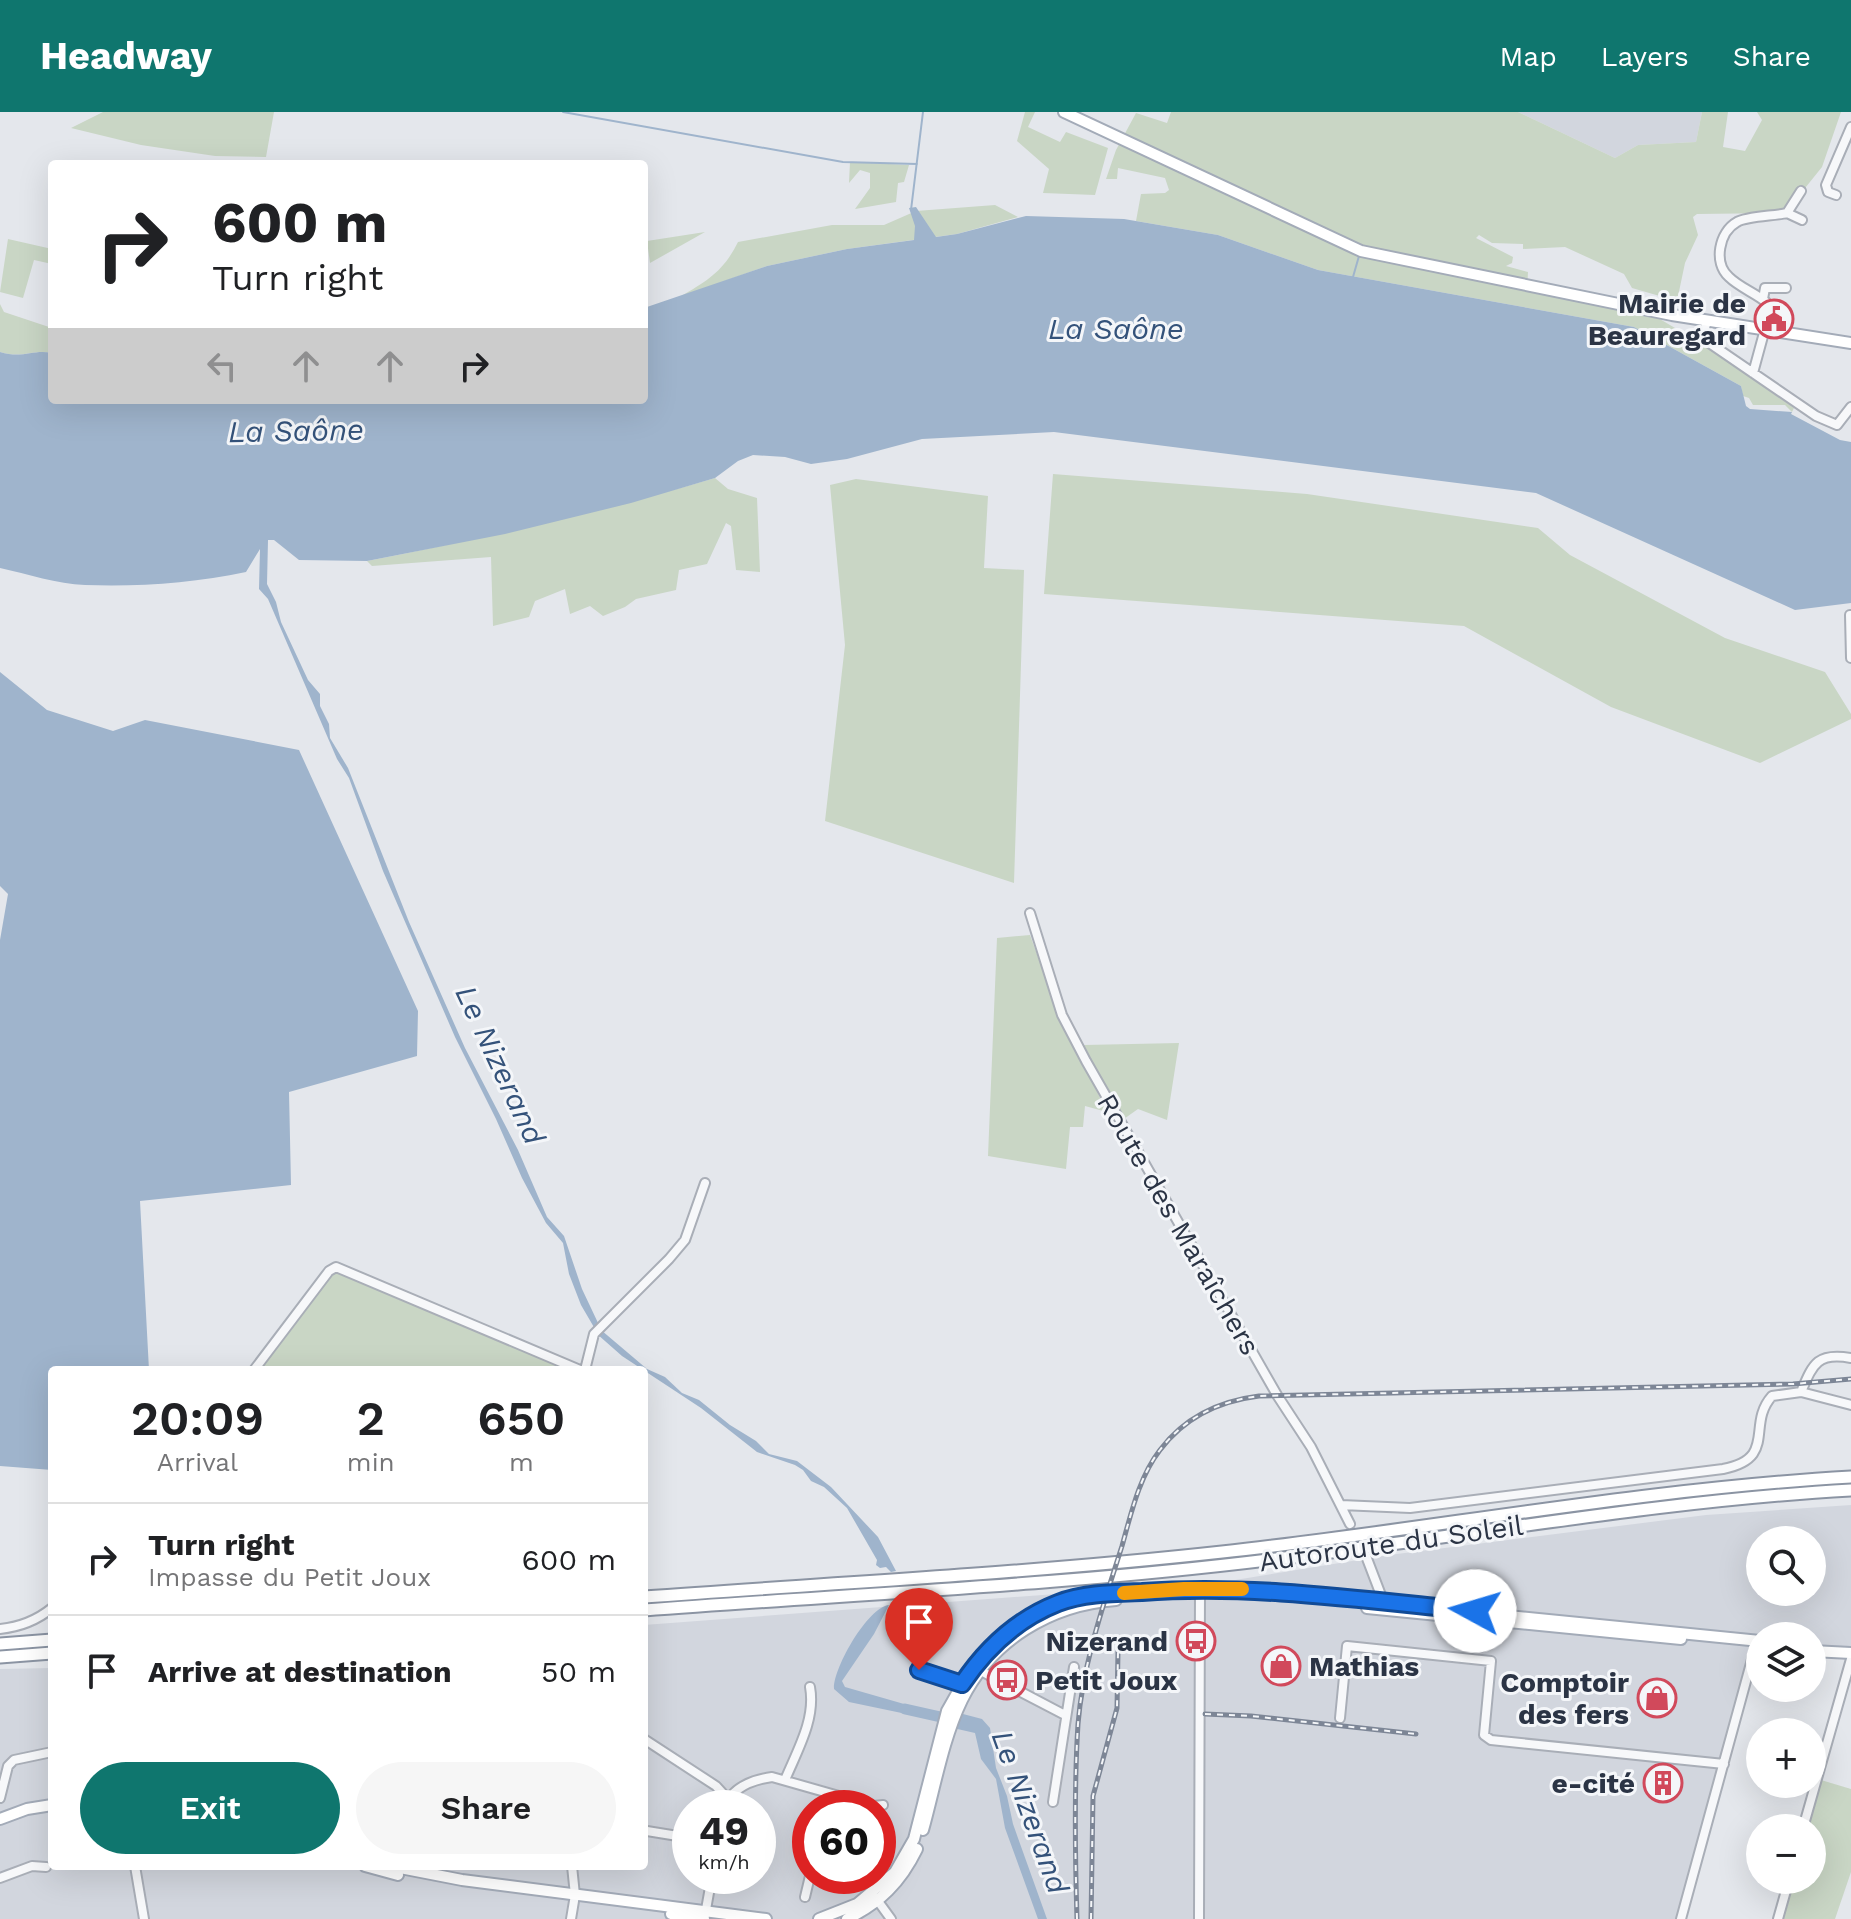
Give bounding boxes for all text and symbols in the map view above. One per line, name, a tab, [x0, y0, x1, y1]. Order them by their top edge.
text: Headway	[40, 34, 212, 78]
text: Map	[1500, 40, 1557, 73]
text: Layers	[1601, 40, 1689, 73]
text: Share	[1733, 40, 1811, 73]
text: 600 m	[212, 190, 387, 256]
icon: right	[80, 192, 184, 296]
text: Turn right	[212, 257, 383, 299]
place label: Mairie de Beauregard	[1588, 287, 1746, 352]
public building icon: Mairie de Beauregard	[1753, 298, 1795, 340]
water label: La Saône	[1048, 311, 1184, 346]
icon: left	[200, 344, 244, 388]
icon: ahead	[284, 344, 328, 388]
icon: ahead	[368, 344, 412, 388]
icon: right	[452, 344, 496, 388]
water label: La Saône	[228, 412, 364, 449]
water label: Le Nizerand	[448, 980, 553, 1151]
street label: Route des Maraîchers	[1090, 1088, 1267, 1361]
text: 20:09	[131, 1390, 264, 1447]
text: 2	[357, 1390, 385, 1447]
text: 650	[477, 1390, 565, 1447]
text: Arrival	[157, 1447, 238, 1477]
text: min	[347, 1447, 395, 1477]
text: m	[509, 1447, 534, 1477]
street label: Autoroute du Soleil	[1257, 1509, 1526, 1578]
map controls	[1746, 1526, 1826, 1894]
button: search	[1746, 1526, 1826, 1606]
text: Turn right	[148, 1527, 294, 1562]
icon: right	[80, 1537, 124, 1581]
text: 600 m	[522, 1542, 616, 1577]
text: Impasse du Petit Joux	[148, 1562, 431, 1592]
position arrow	[1433, 1569, 1517, 1653]
pin	[885, 1588, 953, 1670]
icon: arrive	[897, 1600, 941, 1644]
bus stop icon: Nizerand	[1175, 1620, 1217, 1662]
button: layers	[1746, 1622, 1826, 1702]
place label: Nizerand	[1046, 1625, 1168, 1658]
shop icon: Mathias	[1260, 1645, 1302, 1687]
icon: arrive	[80, 1649, 124, 1693]
place label: Mathias	[1309, 1650, 1419, 1683]
text: Arrive at destination	[148, 1654, 452, 1689]
text: 50 m	[541, 1654, 616, 1689]
bus stop icon: Petit Joux	[986, 1659, 1028, 1701]
place label: Petit Joux	[1035, 1664, 1178, 1697]
place label: Comptoir des fers	[1500, 1666, 1629, 1731]
shop icon: Comptoir des fers	[1636, 1677, 1678, 1719]
button: +	[1746, 1718, 1826, 1798]
water label: Le Nizerand	[985, 1725, 1077, 1900]
button: Exit	[80, 1762, 340, 1854]
button: Share	[356, 1762, 616, 1854]
building icon: e-cité	[1642, 1762, 1684, 1804]
place label: e-cité	[1552, 1767, 1635, 1800]
speed limit sign: 60	[792, 1790, 896, 1894]
text: 49	[699, 1808, 749, 1855]
button: −	[1746, 1814, 1826, 1894]
text: km/h	[698, 1850, 750, 1874]

